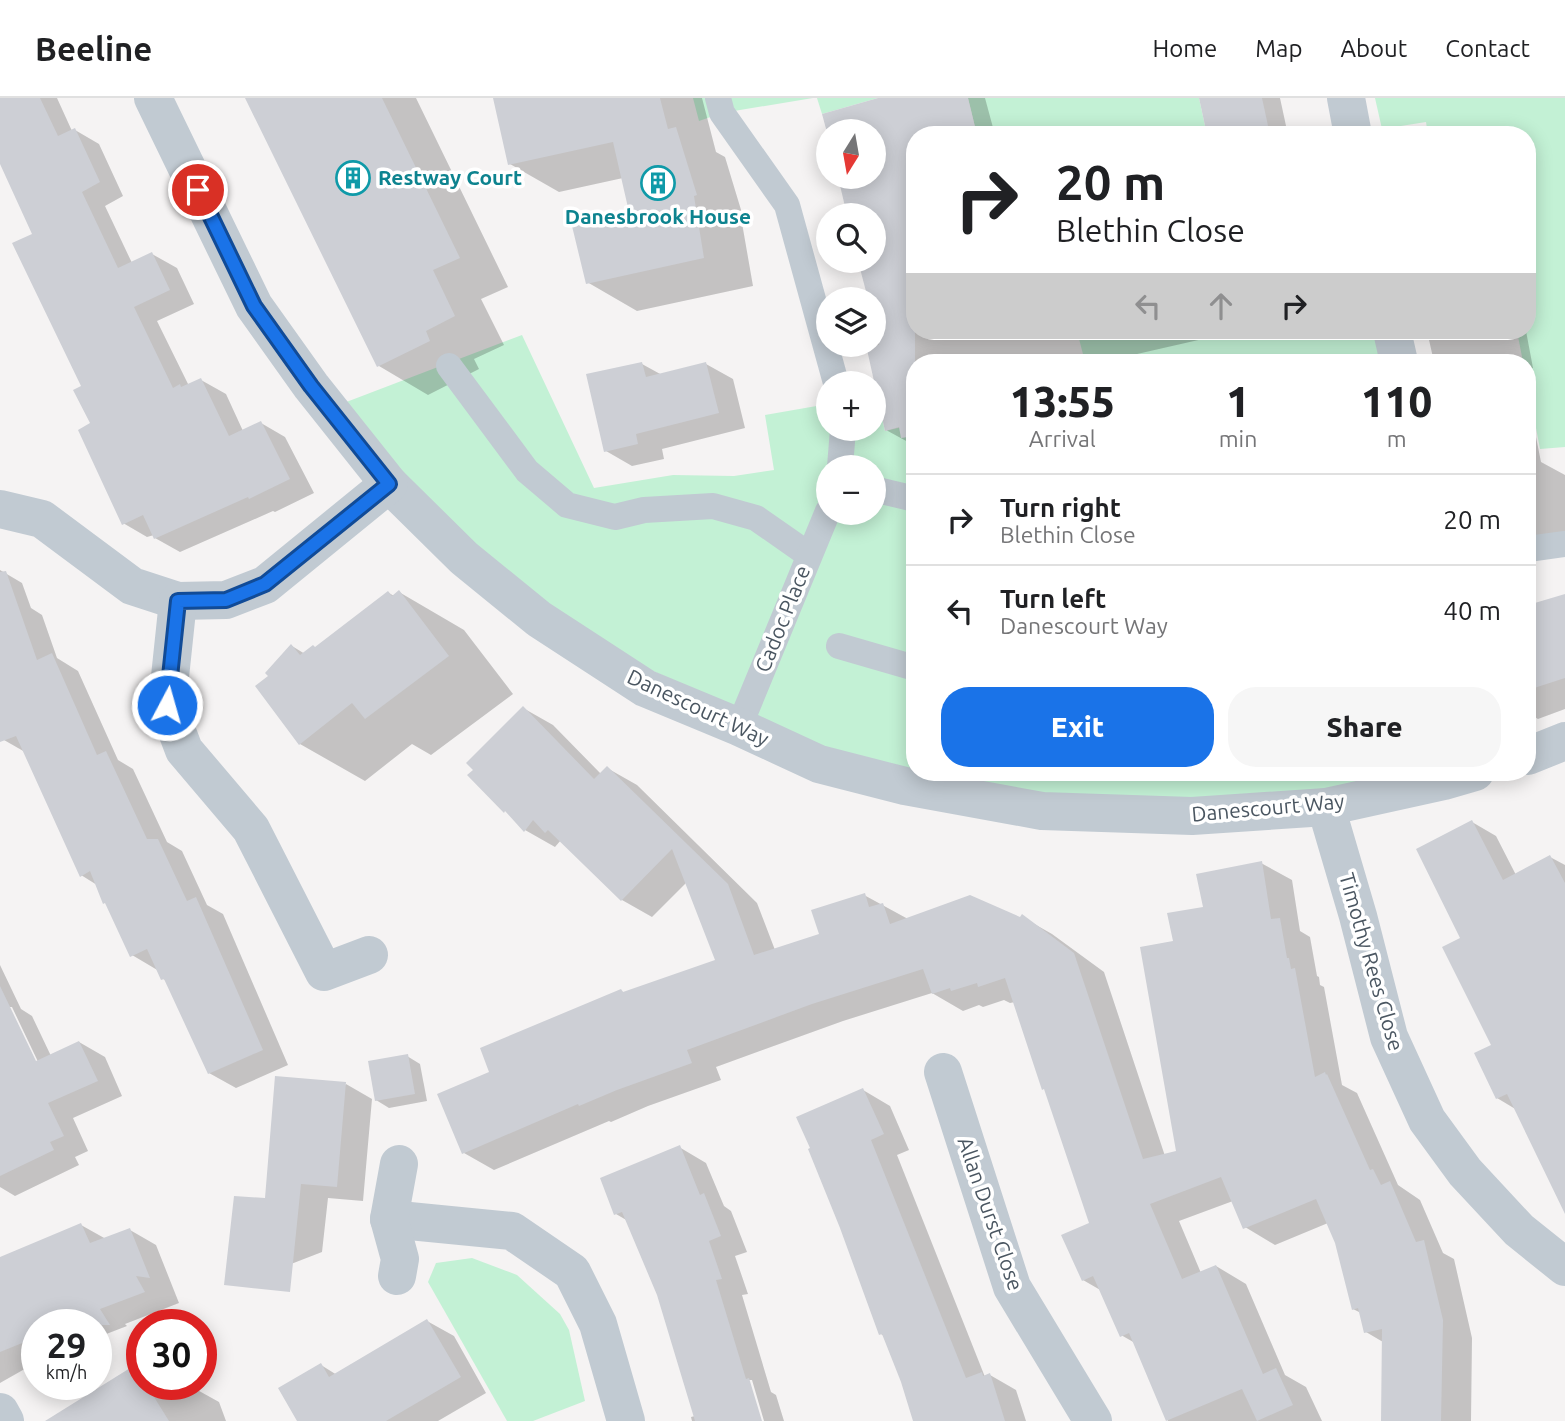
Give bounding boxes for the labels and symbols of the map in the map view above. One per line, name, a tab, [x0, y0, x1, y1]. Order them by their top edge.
north arrow	[816, 119, 886, 189]
building icon: Restway Court	[334, 159, 372, 197]
pin	[168, 160, 228, 220]
building icon: Danesbrook House	[639, 164, 677, 202]
place label: Restway Court	[378, 165, 522, 189]
place label: Danesbrook House	[565, 204, 751, 228]
street label: Cadoc Place	[750, 562, 814, 676]
street label: Danescourt Way	[624, 664, 773, 750]
position arrow	[130, 668, 204, 742]
street label: Danescourt Way	[1191, 788, 1345, 826]
street label: Timothy Rees Close	[1335, 870, 1409, 1054]
street label: Allan Durst Close	[953, 1134, 1028, 1294]
speed limit sign: 30	[126, 1309, 217, 1400]

